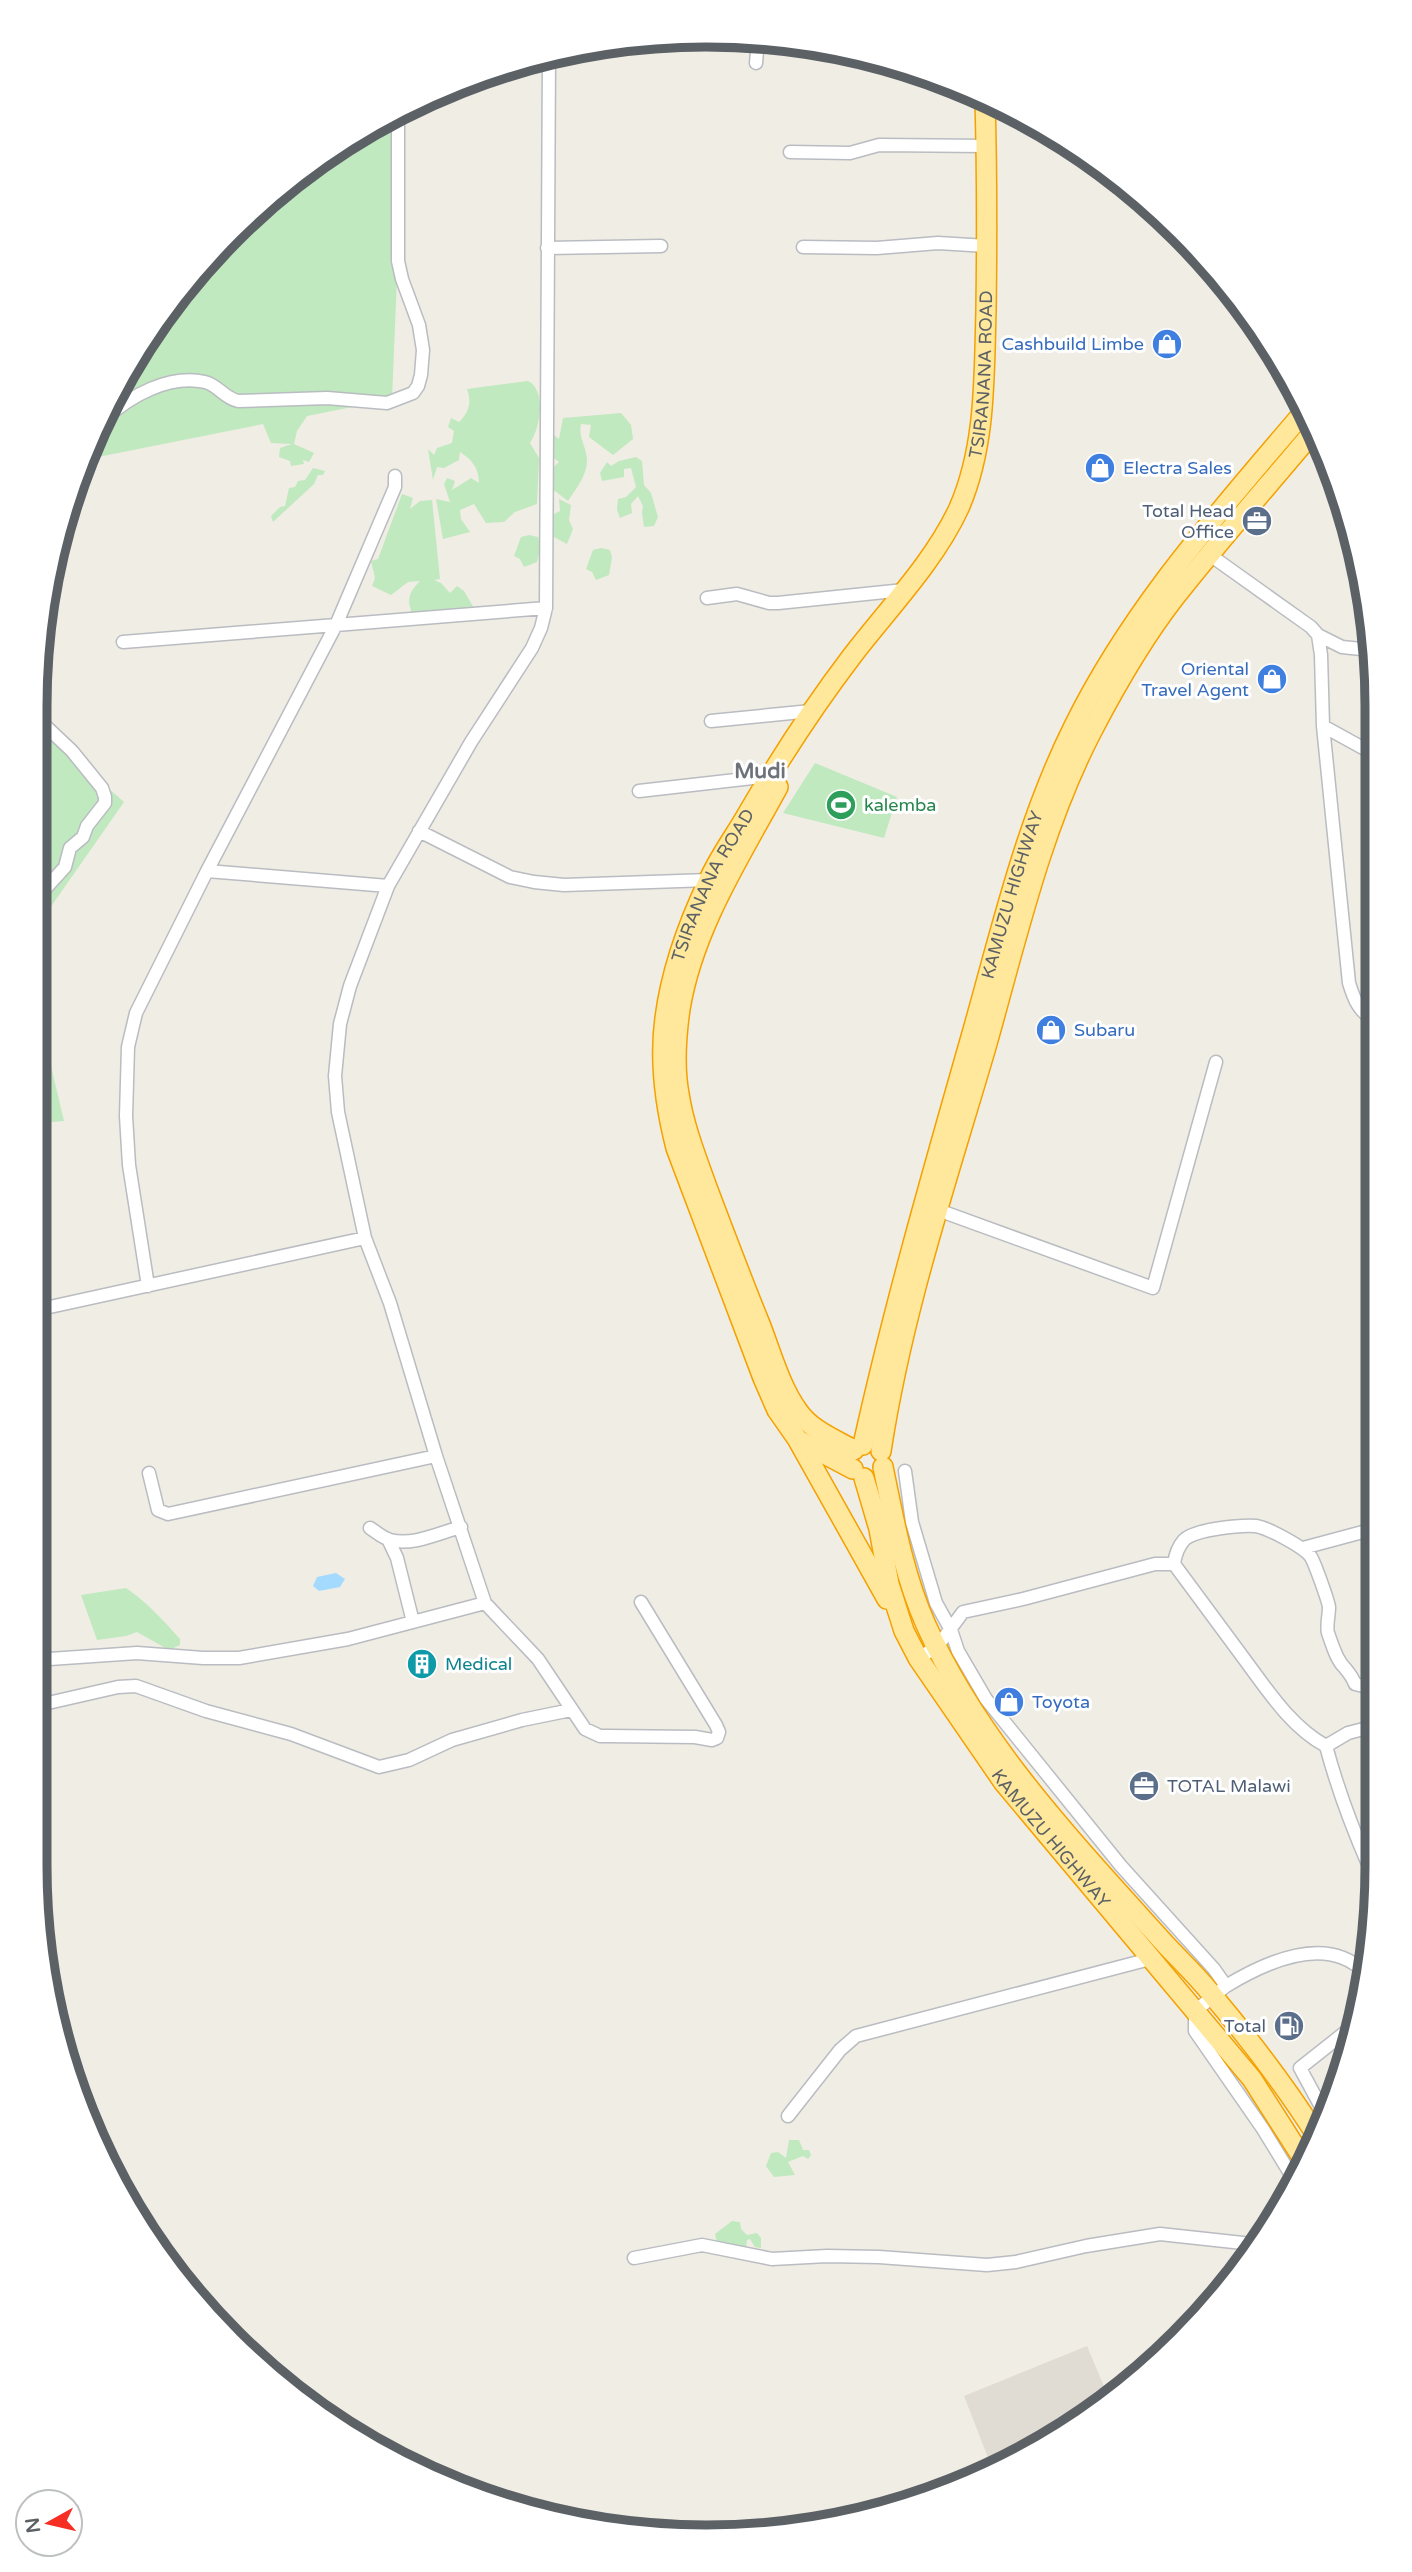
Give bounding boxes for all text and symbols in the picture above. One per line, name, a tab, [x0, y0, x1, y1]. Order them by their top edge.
street label: TSIRANANA ROAD	[964, 290, 997, 460]
shop icon: Cashbuild Limbe	[1150, 327, 1184, 361]
place label: Cashbuild Limbe	[1002, 333, 1144, 355]
shop icon: Electra Sales	[1083, 451, 1117, 485]
place label: Electra Sales	[1123, 457, 1232, 479]
place label: Total Head Office	[1142, 500, 1234, 543]
office icon: Total Head Office	[1240, 504, 1274, 538]
place label: Oriental Travel Agent	[1141, 658, 1249, 701]
shop icon: Oriental Travel Agent	[1255, 662, 1289, 696]
district label: Mudi	[734, 759, 786, 784]
sports icon: kalemba	[824, 788, 858, 822]
place label: kalemba	[864, 794, 936, 816]
street label: TSIRANANA ROAD	[667, 805, 759, 965]
street label: KAMUZU HIGHWAY	[977, 808, 1048, 981]
shop icon: Subaru	[1034, 1013, 1068, 1047]
place label: Subaru	[1074, 1019, 1135, 1041]
building icon: Medical	[405, 1647, 439, 1681]
place label: Medical	[445, 1653, 512, 1675]
shop icon: Toyota	[992, 1685, 1026, 1719]
place label: Toyota	[1032, 1691, 1090, 1713]
street label: KAMUZU HIGHWAY	[987, 1765, 1115, 1913]
office icon: TOTAL Malawi	[1127, 1769, 1161, 1803]
place label: TOTAL Malawi	[1167, 1775, 1291, 1797]
fuel station icon: Total	[1272, 2009, 1306, 2043]
place label: Total	[1224, 2015, 1266, 2037]
north arrow	[14, 2488, 84, 2558]
text: N	[21, 2516, 45, 2534]

